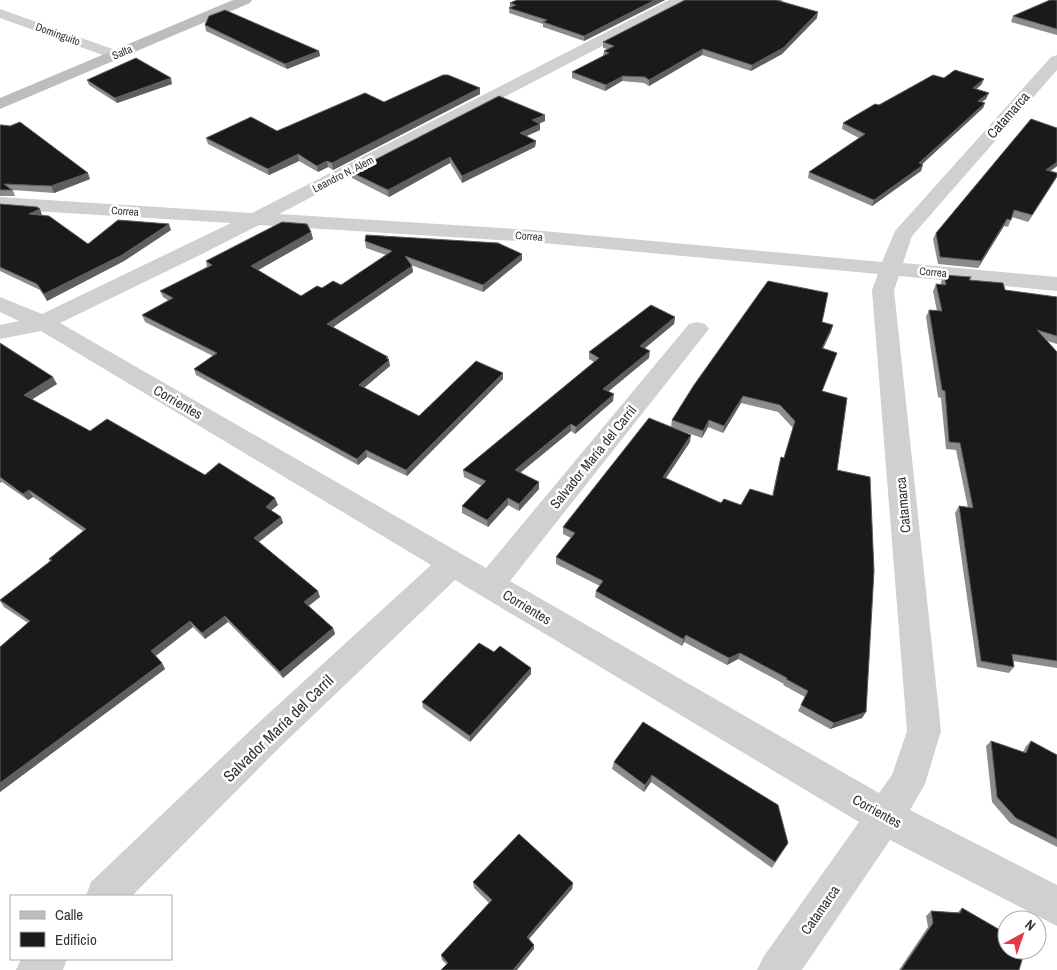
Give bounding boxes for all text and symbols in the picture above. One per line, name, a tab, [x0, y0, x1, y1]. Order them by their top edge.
street label: Dominguito	[34, 19, 82, 49]
street label: Salta	[110, 42, 134, 62]
street label: Catamarca	[983, 87, 1034, 142]
street label: Leandro N. Alem	[310, 153, 376, 195]
street label: Correa	[111, 203, 139, 219]
street label: Correa	[515, 228, 543, 244]
street label: Correa	[919, 264, 947, 280]
street label: Corrientes	[150, 381, 206, 423]
street label: Salvador María del Carril	[546, 402, 640, 512]
street label: Catamarca	[892, 476, 914, 534]
street label: Corrientes	[499, 585, 555, 629]
street label: Salvador María del Carril	[218, 669, 338, 787]
street label: Corrientes	[849, 790, 905, 832]
street label: Catamarca	[797, 881, 844, 938]
legend	[10, 895, 172, 960]
text: Calle	[55, 904, 83, 925]
north arrow	[997, 910, 1047, 960]
text: N	[1021, 915, 1039, 935]
text: Edificio	[55, 929, 97, 950]

